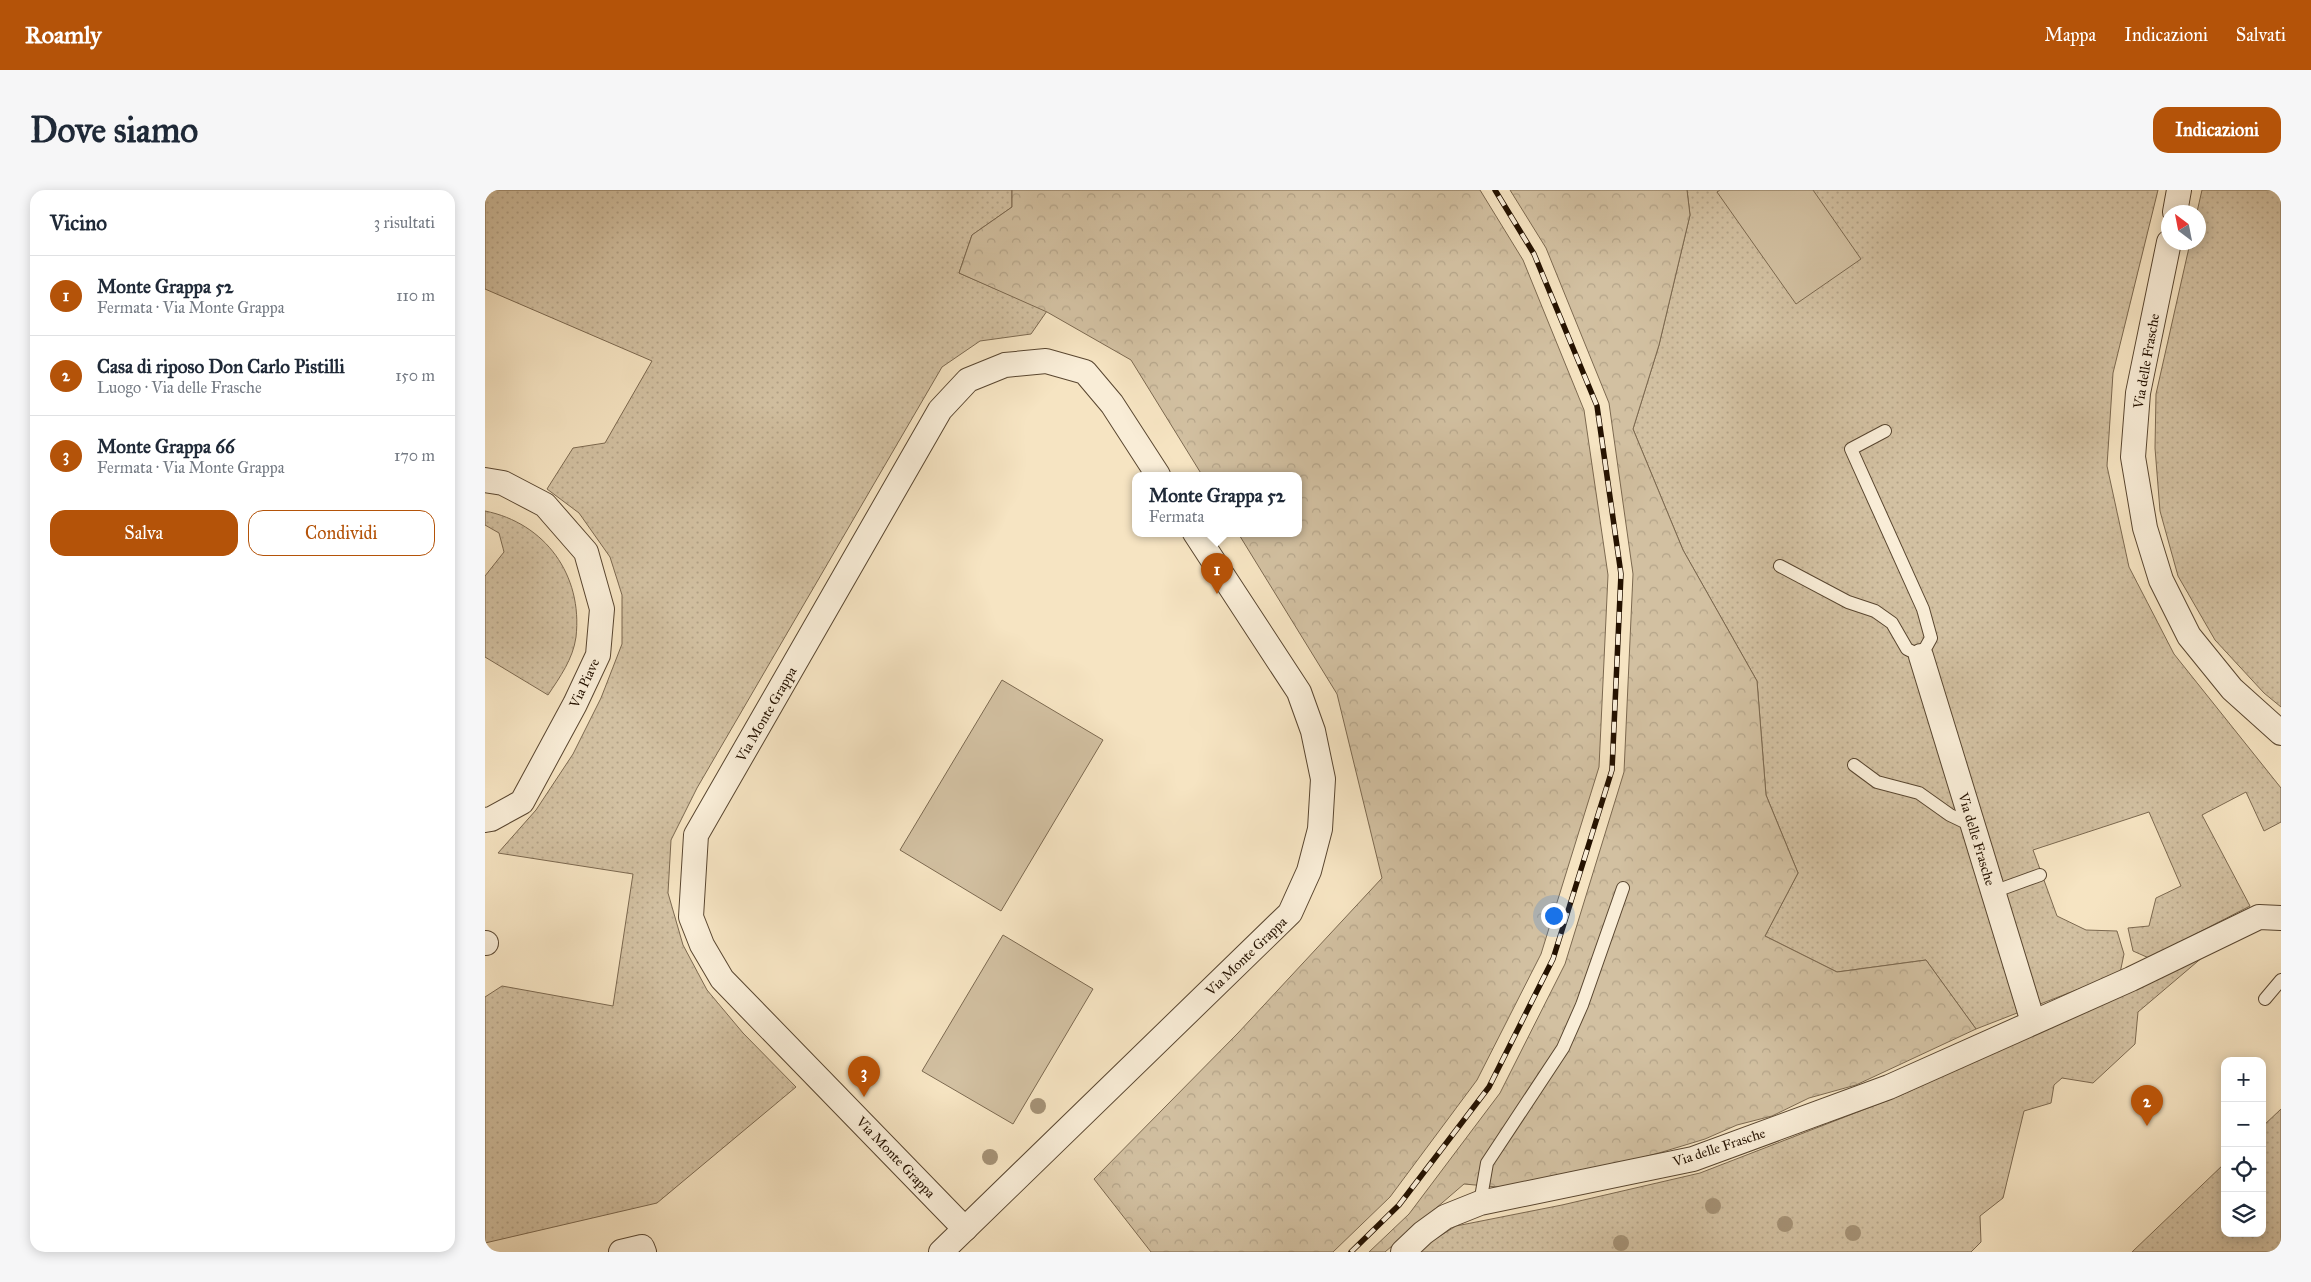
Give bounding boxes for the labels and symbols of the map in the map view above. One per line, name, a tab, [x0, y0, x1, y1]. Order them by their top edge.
north arrow	[2161, 205, 2206, 250]
street label: Via delle Frasche	[2130, 312, 2163, 411]
pin: 1	[1201, 553, 1233, 594]
street label: Via Piave	[565, 656, 603, 712]
street label: Via Monte Grappa	[732, 664, 800, 766]
street label: Via delle Frasche	[1954, 790, 1999, 888]
your location	[1541, 903, 1567, 929]
street label: Via Monte Grappa	[1201, 913, 1291, 1000]
pin: 3	[848, 1056, 880, 1097]
pin: 2	[2131, 1085, 2163, 1126]
street label: Via Monte Grappa	[852, 1112, 939, 1202]
street label: Via delle Frasche	[1670, 1124, 1768, 1171]

